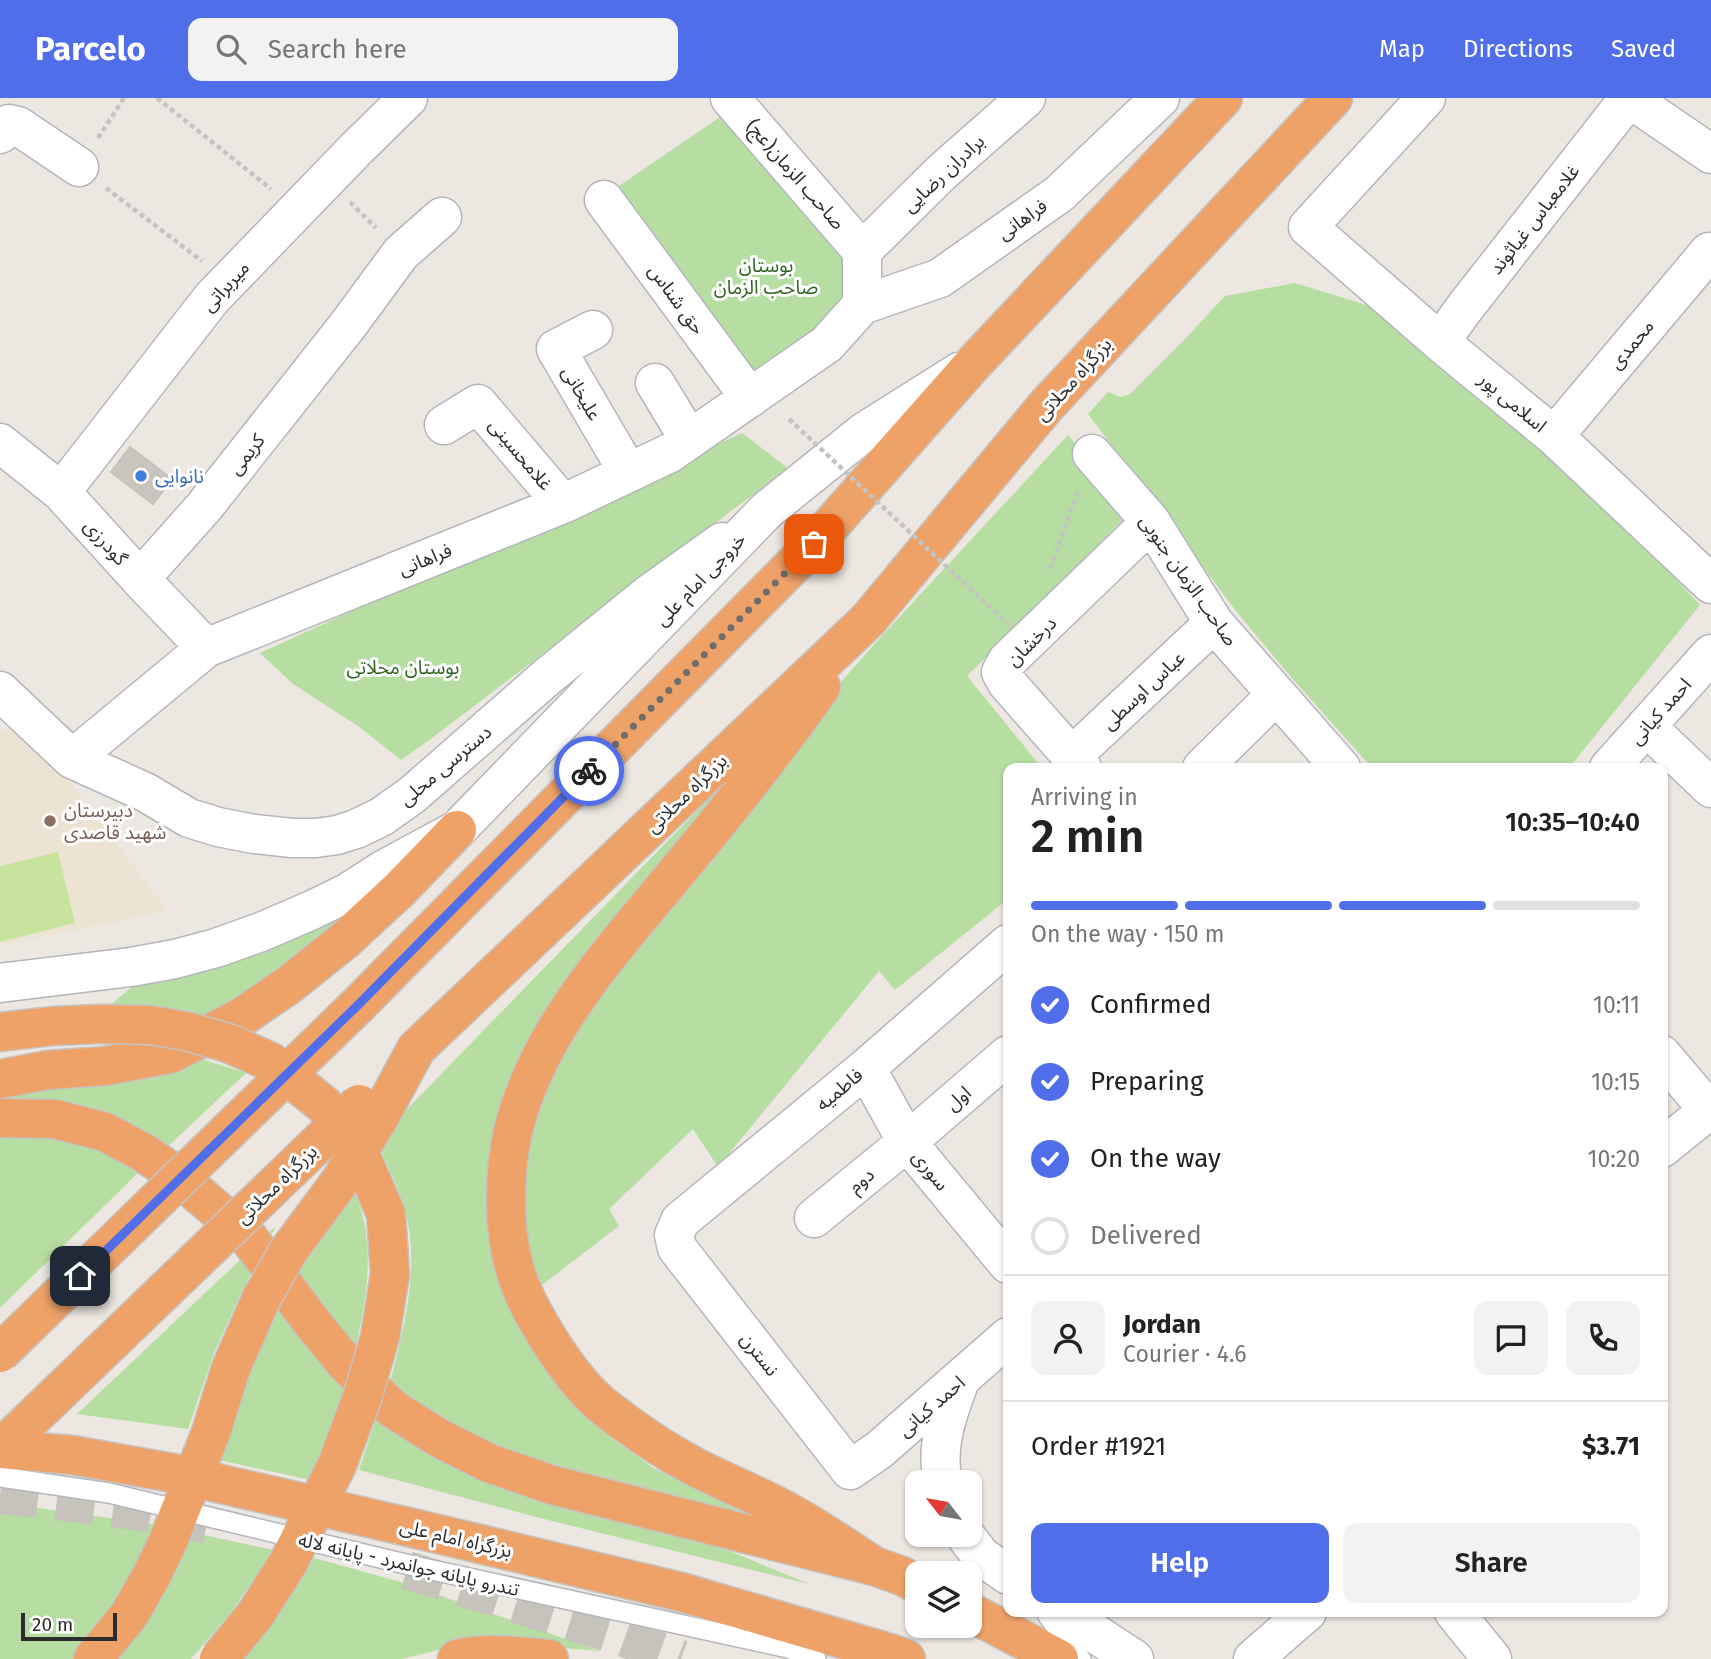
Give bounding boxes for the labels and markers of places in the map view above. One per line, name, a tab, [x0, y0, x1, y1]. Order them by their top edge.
place label: نانوایی	[155, 465, 204, 488]
marker: نانوایی	[133, 468, 149, 484]
pin	[784, 514, 844, 574]
place label: دبیرستان شهید قاصدی	[64, 799, 167, 844]
marker: دبیرستان شهید قاصدی	[42, 813, 58, 829]
pin	[50, 1246, 110, 1306]

